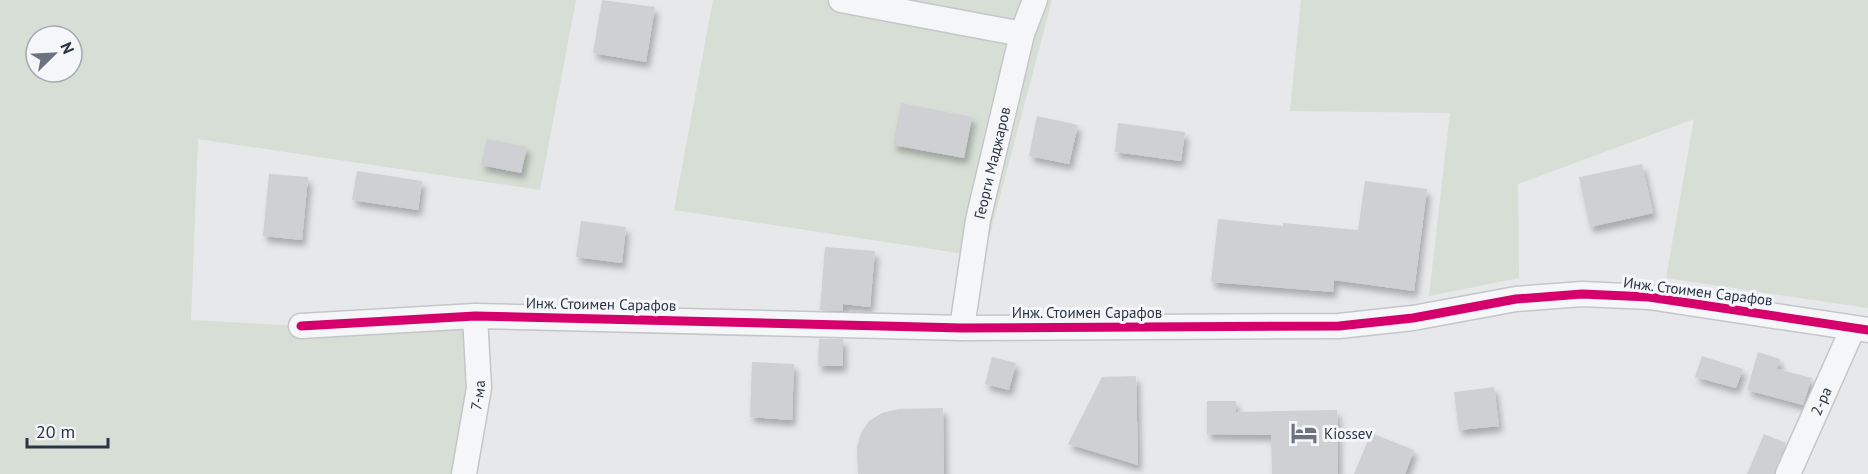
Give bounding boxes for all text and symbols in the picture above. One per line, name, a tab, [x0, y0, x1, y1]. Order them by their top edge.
north arrow	[24, 24, 84, 84]
text: N	[56, 39, 79, 57]
street label: Георги Маджаров	[969, 105, 1014, 221]
street label: Инж. Стоимен Сарафов	[1622, 272, 1774, 310]
street label: Инж. Стоимен Сарафов	[526, 293, 676, 315]
street label: Инж. Стоимен Сарафов	[1012, 303, 1162, 322]
street label: 7-ма	[466, 380, 488, 411]
street label: 2-ра	[1806, 384, 1835, 418]
scale bar	[27, 411, 108, 449]
hotel icon: Kiossev	[1289, 418, 1319, 448]
text: 20 m	[36, 420, 75, 443]
place label: Kiossev	[1324, 424, 1373, 443]

